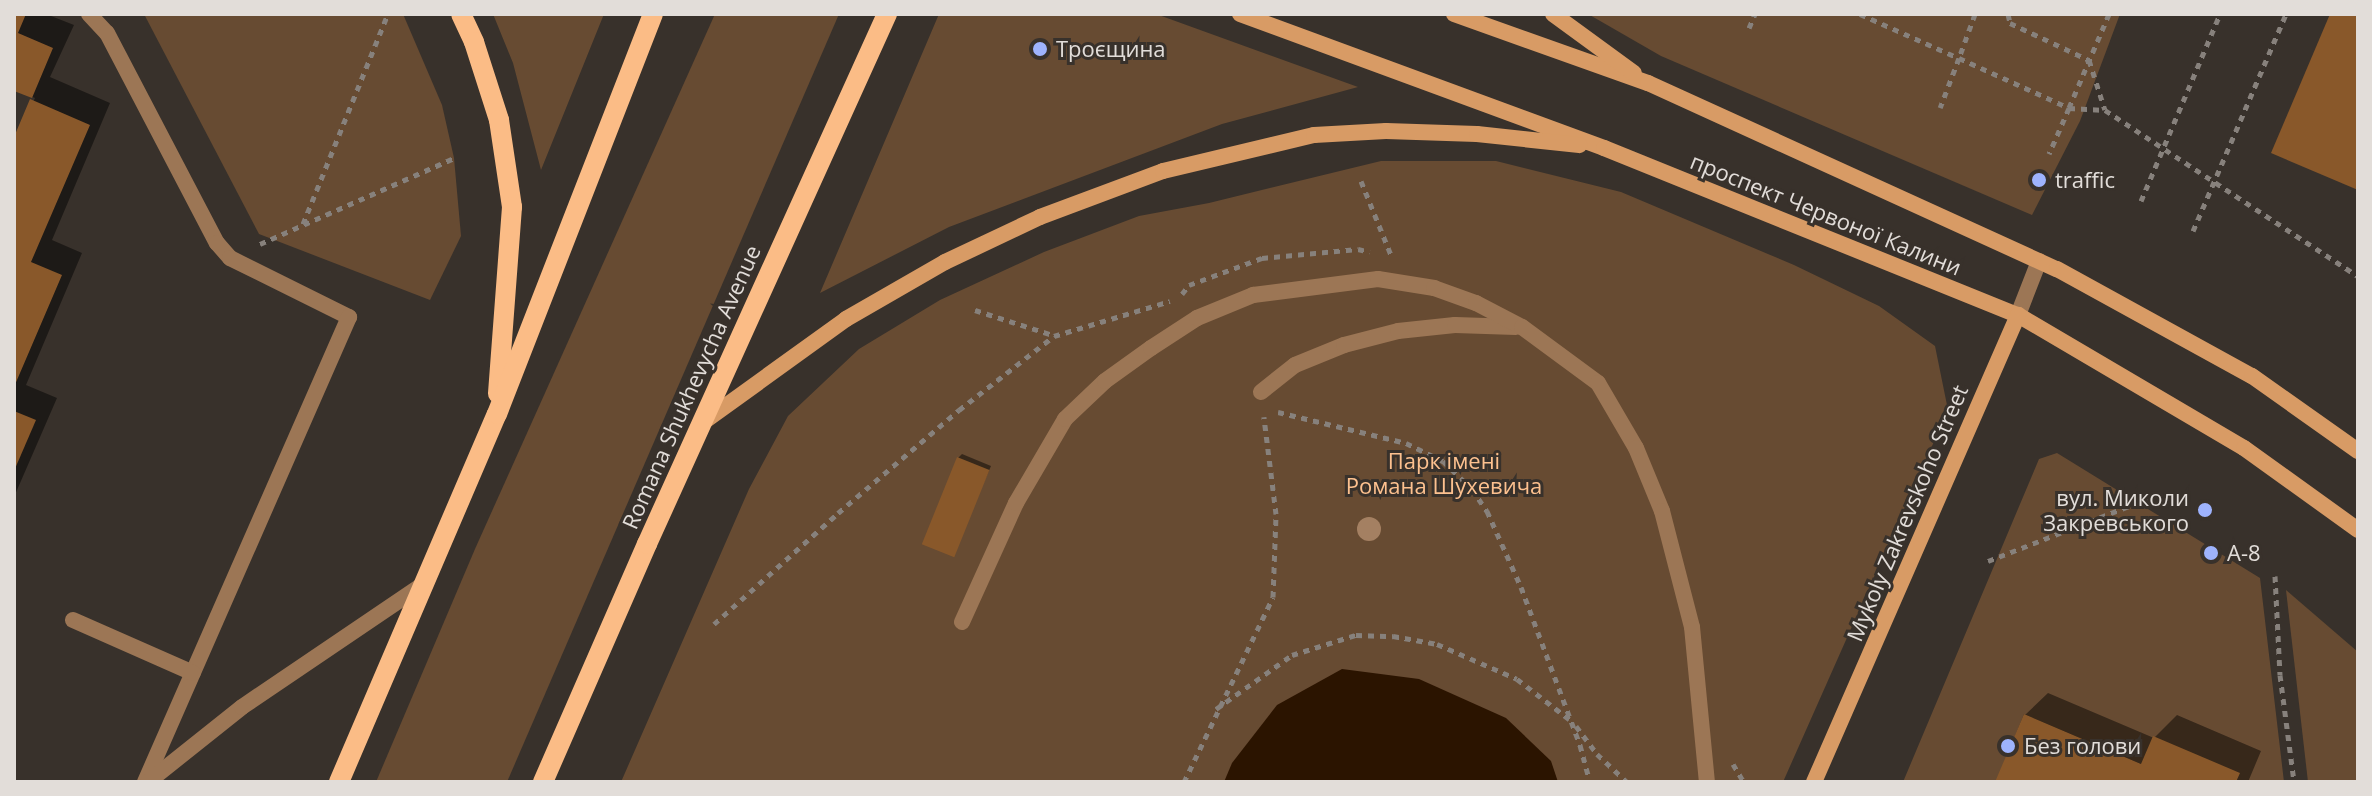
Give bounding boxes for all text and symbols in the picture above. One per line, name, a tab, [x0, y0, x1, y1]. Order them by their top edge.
place label: Троєщина	[1056, 36, 1166, 62]
marker: Троєщина	[1031, 40, 1049, 58]
street label: проспект Червоної Калини	[1687, 147, 1965, 281]
place label: traffic	[2055, 167, 2115, 193]
marker: traffic	[2030, 171, 2048, 189]
street label: Romana Shukhevycha Avenue	[616, 241, 766, 533]
street label: Mykoly Zakrevskoho Street	[1841, 381, 1973, 645]
park label: Парк імені Романа Шухевича	[1346, 447, 1542, 498]
place label: вул. Миколи Закревського	[2043, 484, 2189, 536]
marker: вул. Миколи Закревського	[2196, 501, 2214, 519]
place label: А-8	[2227, 540, 2261, 566]
marker: А-8	[2202, 544, 2220, 562]
place label: Без голови	[2024, 733, 2141, 759]
marker: Без голови	[1999, 737, 2017, 755]

